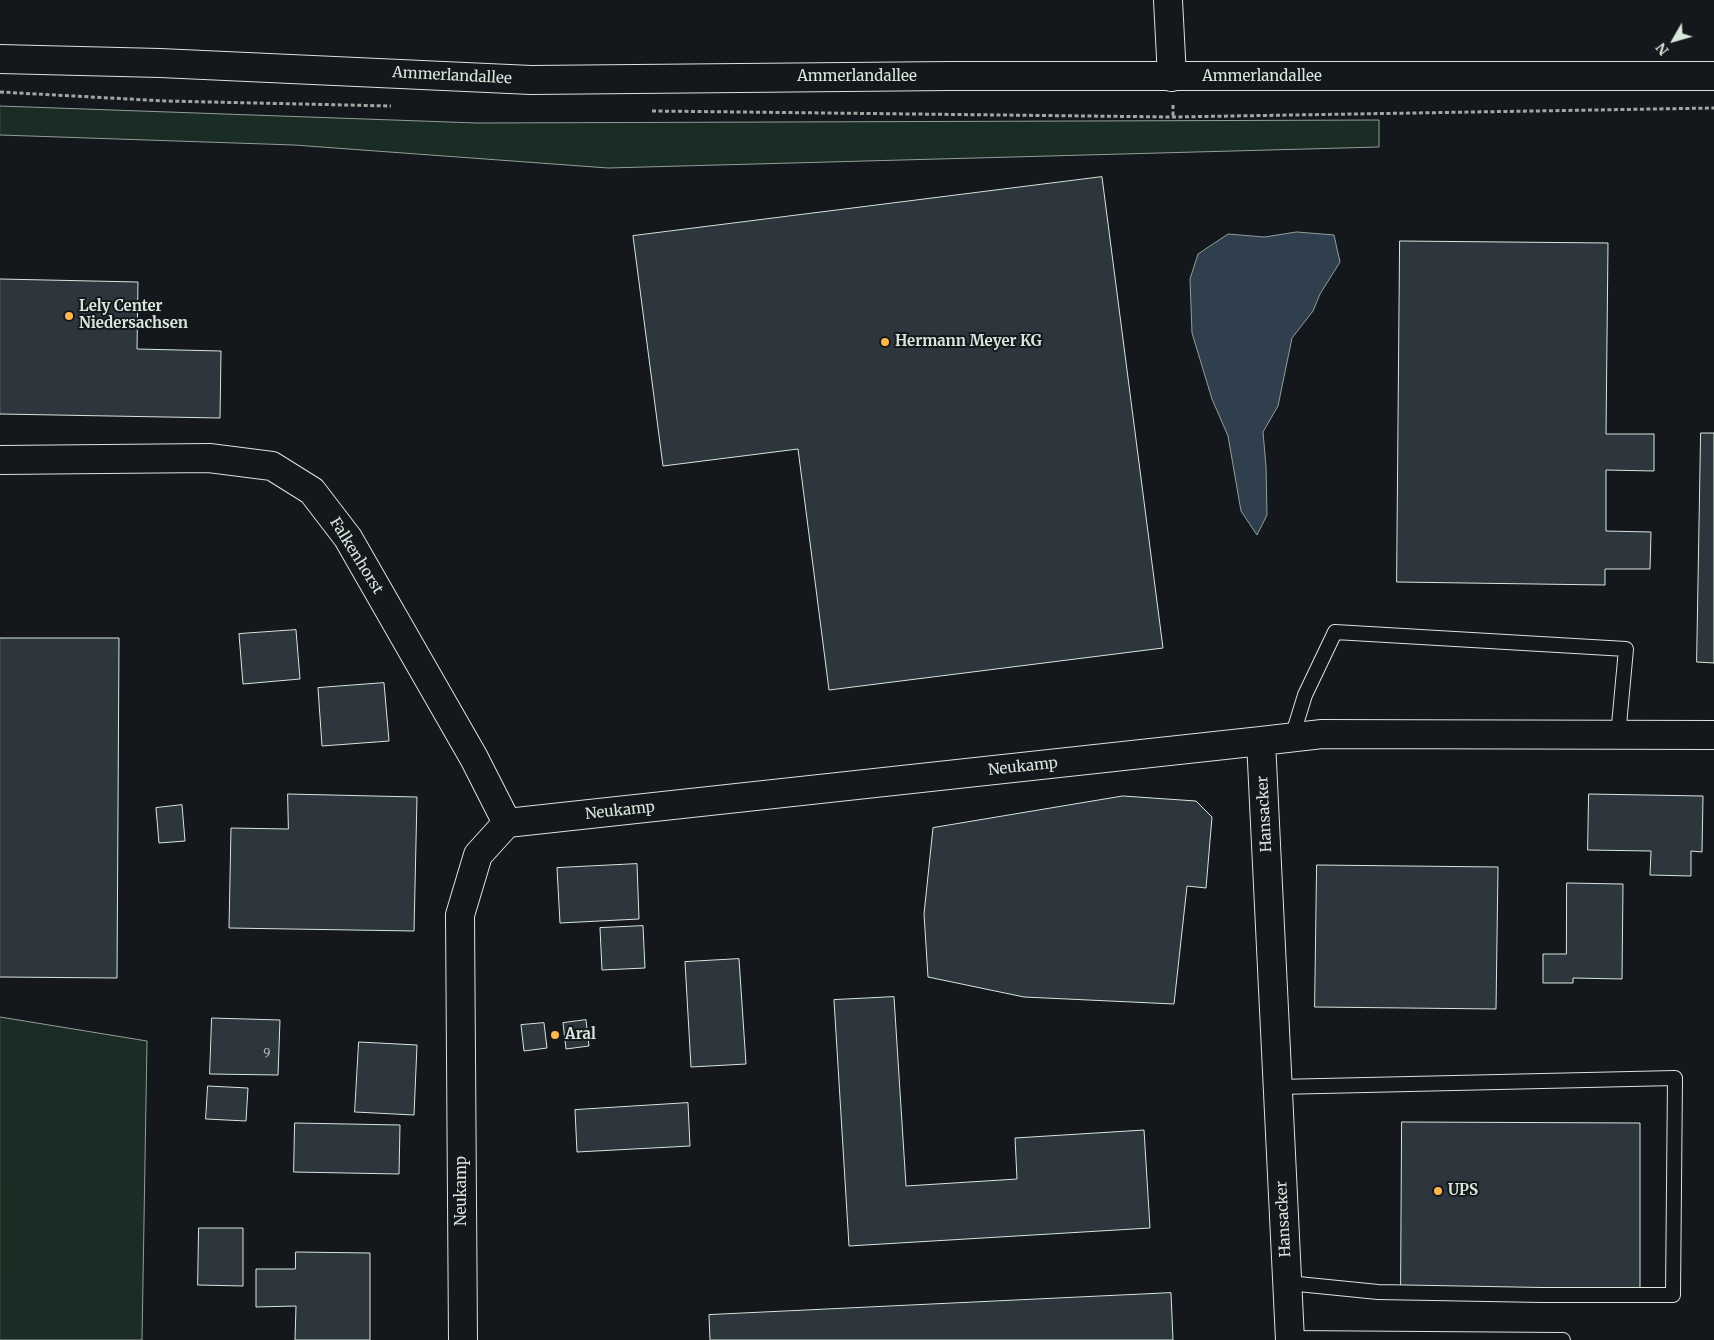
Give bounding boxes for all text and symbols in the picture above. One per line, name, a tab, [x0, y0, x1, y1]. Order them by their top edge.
north arrow	[1649, 15, 1699, 65]
text: N	[1652, 39, 1673, 59]
street label: Ammerlandallee	[392, 64, 512, 88]
street label: Ammerlandallee	[797, 68, 917, 86]
street label: Ammerlandallee	[1202, 68, 1322, 86]
place label: Lely Center Niedersachsen	[79, 298, 188, 333]
marker: Lely Center Niedersachsen	[63, 310, 75, 322]
place label: Hermann Meyer KG	[895, 333, 1042, 351]
marker: Hermann Meyer KG	[879, 336, 891, 348]
street label: Falkenhorst	[325, 515, 387, 597]
street label: Neukamp	[987, 754, 1059, 780]
street label: Hansacker	[1254, 775, 1276, 853]
street label: Neukamp	[584, 798, 656, 824]
place label: Aral	[565, 1026, 596, 1044]
marker: Aral	[549, 1029, 561, 1041]
house number: 9	[263, 1047, 271, 1061]
street label: Neukamp	[453, 1156, 471, 1226]
street label: Hansacker	[1273, 1180, 1295, 1258]
place label: UPS	[1448, 1182, 1478, 1200]
marker: UPS	[1432, 1185, 1444, 1197]

